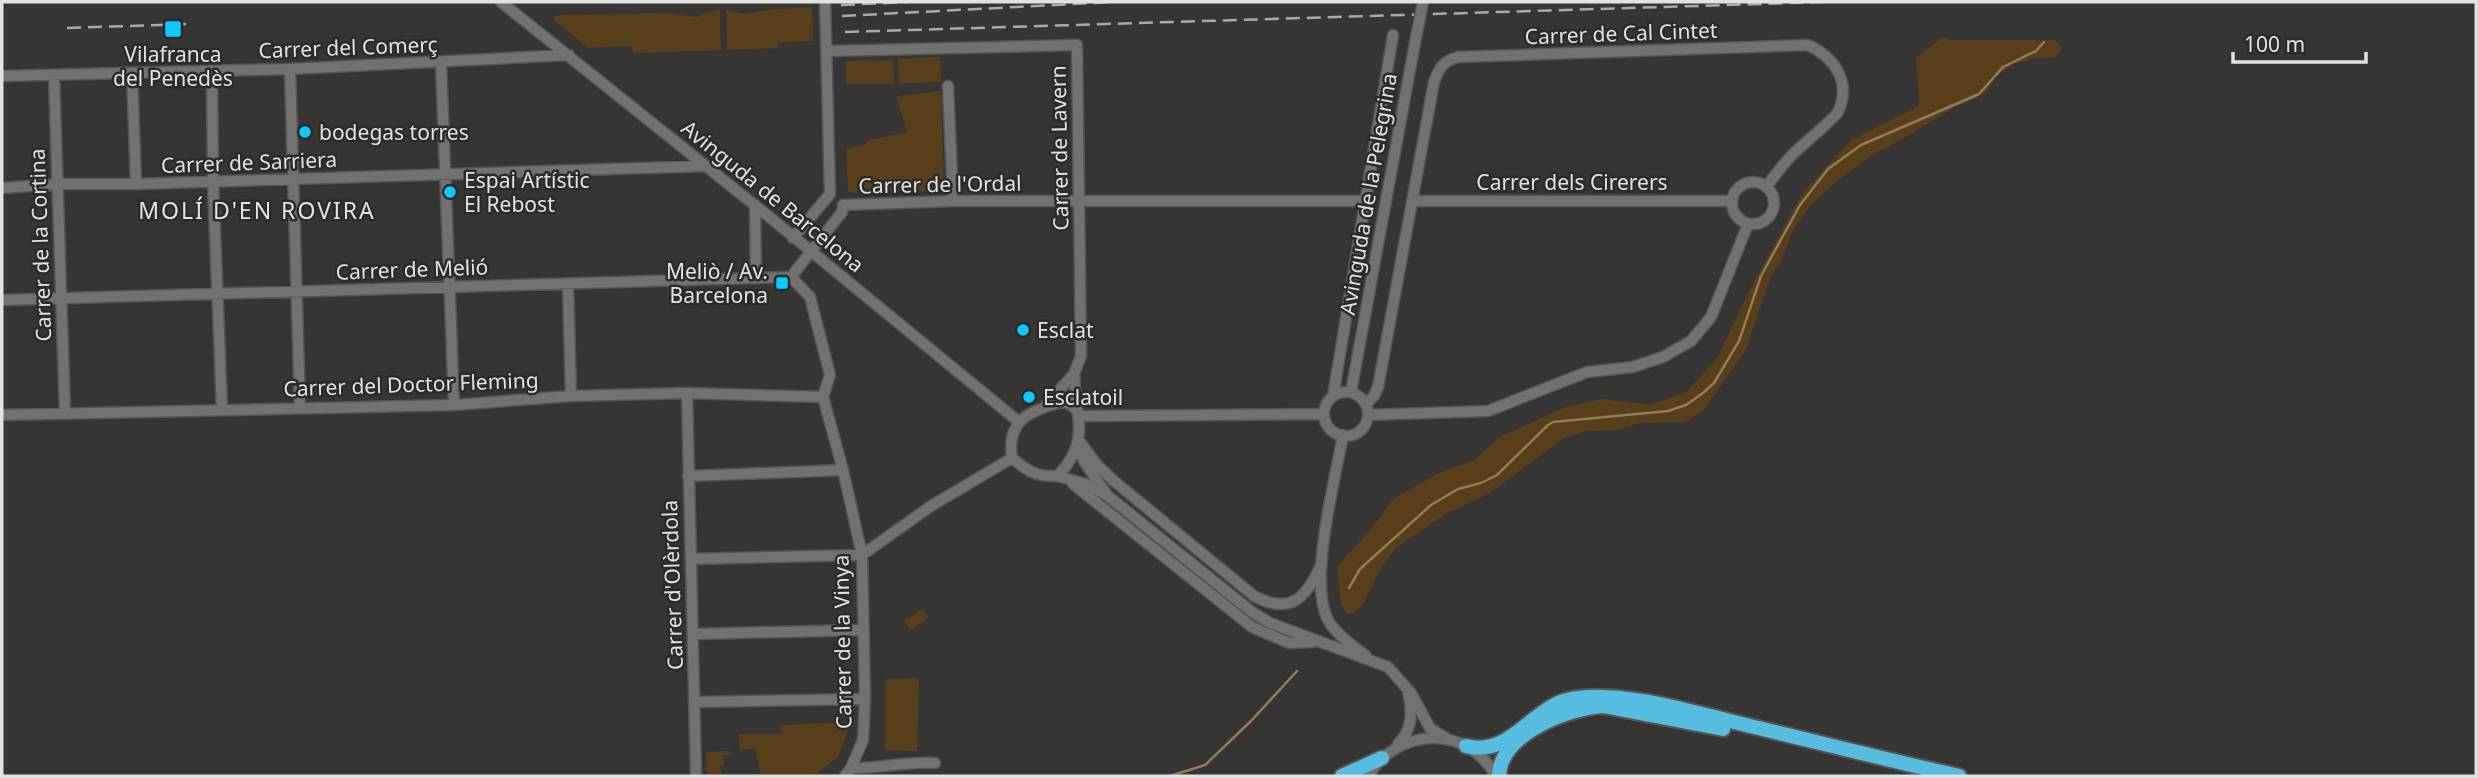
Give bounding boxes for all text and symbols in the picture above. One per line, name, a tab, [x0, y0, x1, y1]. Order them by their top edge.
street label: Carrer de Cal Cintet	[1524, 16, 1718, 50]
marker: Vilafranca del Penedès	[163, 19, 183, 39]
scale bar	[2233, 21, 2366, 65]
street label: Carrer del Comerç	[258, 30, 438, 64]
text: 100 m	[2244, 30, 2305, 58]
place label: Vilafranca del Penedès	[113, 40, 233, 92]
street label: Carrer de Lavern	[1044, 65, 1074, 231]
street label: Avinguda de la Pelegrina	[1333, 71, 1403, 317]
street label: Avinguda de Barcelona	[676, 114, 870, 278]
place label: bodegas torres	[319, 118, 469, 146]
marker: bodegas torres	[297, 124, 313, 140]
street label: Carrer de Sarriera	[160, 145, 338, 179]
street label: Carrer de la Cortina	[23, 148, 57, 342]
place label: Espai Artístic El Rebost	[464, 166, 590, 218]
street label: Carrer dels Cirerers	[1476, 168, 1668, 196]
street label: Carrer de l'Ordal	[858, 169, 1022, 199]
marker: Espai Artístic El Rebost	[442, 184, 458, 200]
district label: MOLÍ D'EN ROVIRA	[138, 194, 376, 226]
street label: Carrer de Melió	[335, 252, 489, 286]
place label: Meliò / Av. Barcelona	[666, 257, 768, 309]
marker: Meliò / Av. Barcelona	[774, 275, 790, 291]
place label: Esclat	[1037, 316, 1094, 344]
marker: Esclat	[1015, 322, 1031, 338]
street label: Carrer del Doctor Fleming	[283, 366, 539, 402]
place label: Esclatoil	[1043, 383, 1123, 411]
marker: Esclatoil	[1021, 389, 1037, 405]
street label: Carrer d'Olèrdola	[655, 499, 689, 671]
street label: Carrer de la Vinya	[826, 555, 858, 729]

